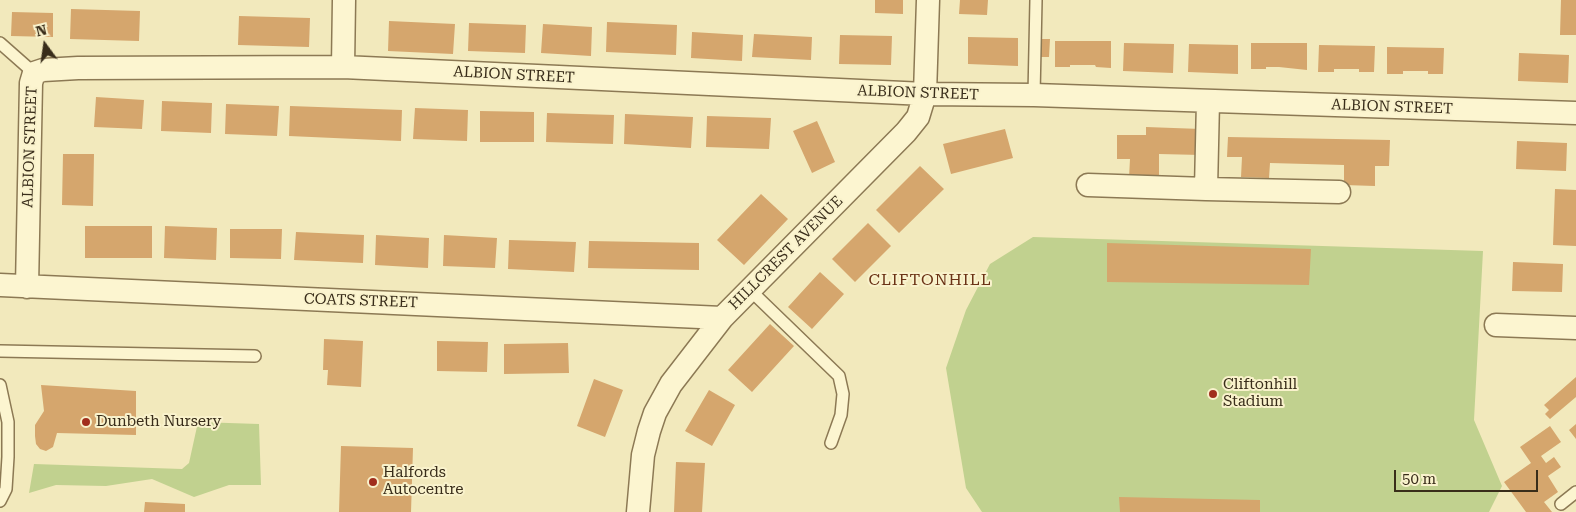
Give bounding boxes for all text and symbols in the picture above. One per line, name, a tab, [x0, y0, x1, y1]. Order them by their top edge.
north arrow	[20, 20, 70, 70]
text: N	[34, 21, 49, 40]
street label: ALBION STREET	[453, 63, 575, 87]
street label: ALBION STREET	[857, 82, 979, 104]
street label: ALBION STREET	[19, 86, 41, 208]
street label: ALBION STREET	[1331, 96, 1453, 118]
street label: HILLCREST AVENUE	[725, 192, 847, 314]
district label: CLIFTONHILL	[867, 270, 993, 290]
street label: COATS STREET	[304, 290, 418, 312]
place label: Cliftonhill Stadium	[1223, 376, 1297, 411]
marker: Cliftonhill Stadium	[1207, 388, 1219, 400]
place label: Dunbeth Nursery	[96, 413, 221, 431]
marker: Dunbeth Nursery	[80, 416, 92, 428]
scale bar	[1396, 460, 1540, 492]
place label: Halfords Autocentre	[383, 464, 463, 499]
text: 50 m	[1402, 470, 1436, 488]
marker: Halfords Autocentre	[367, 476, 379, 488]

